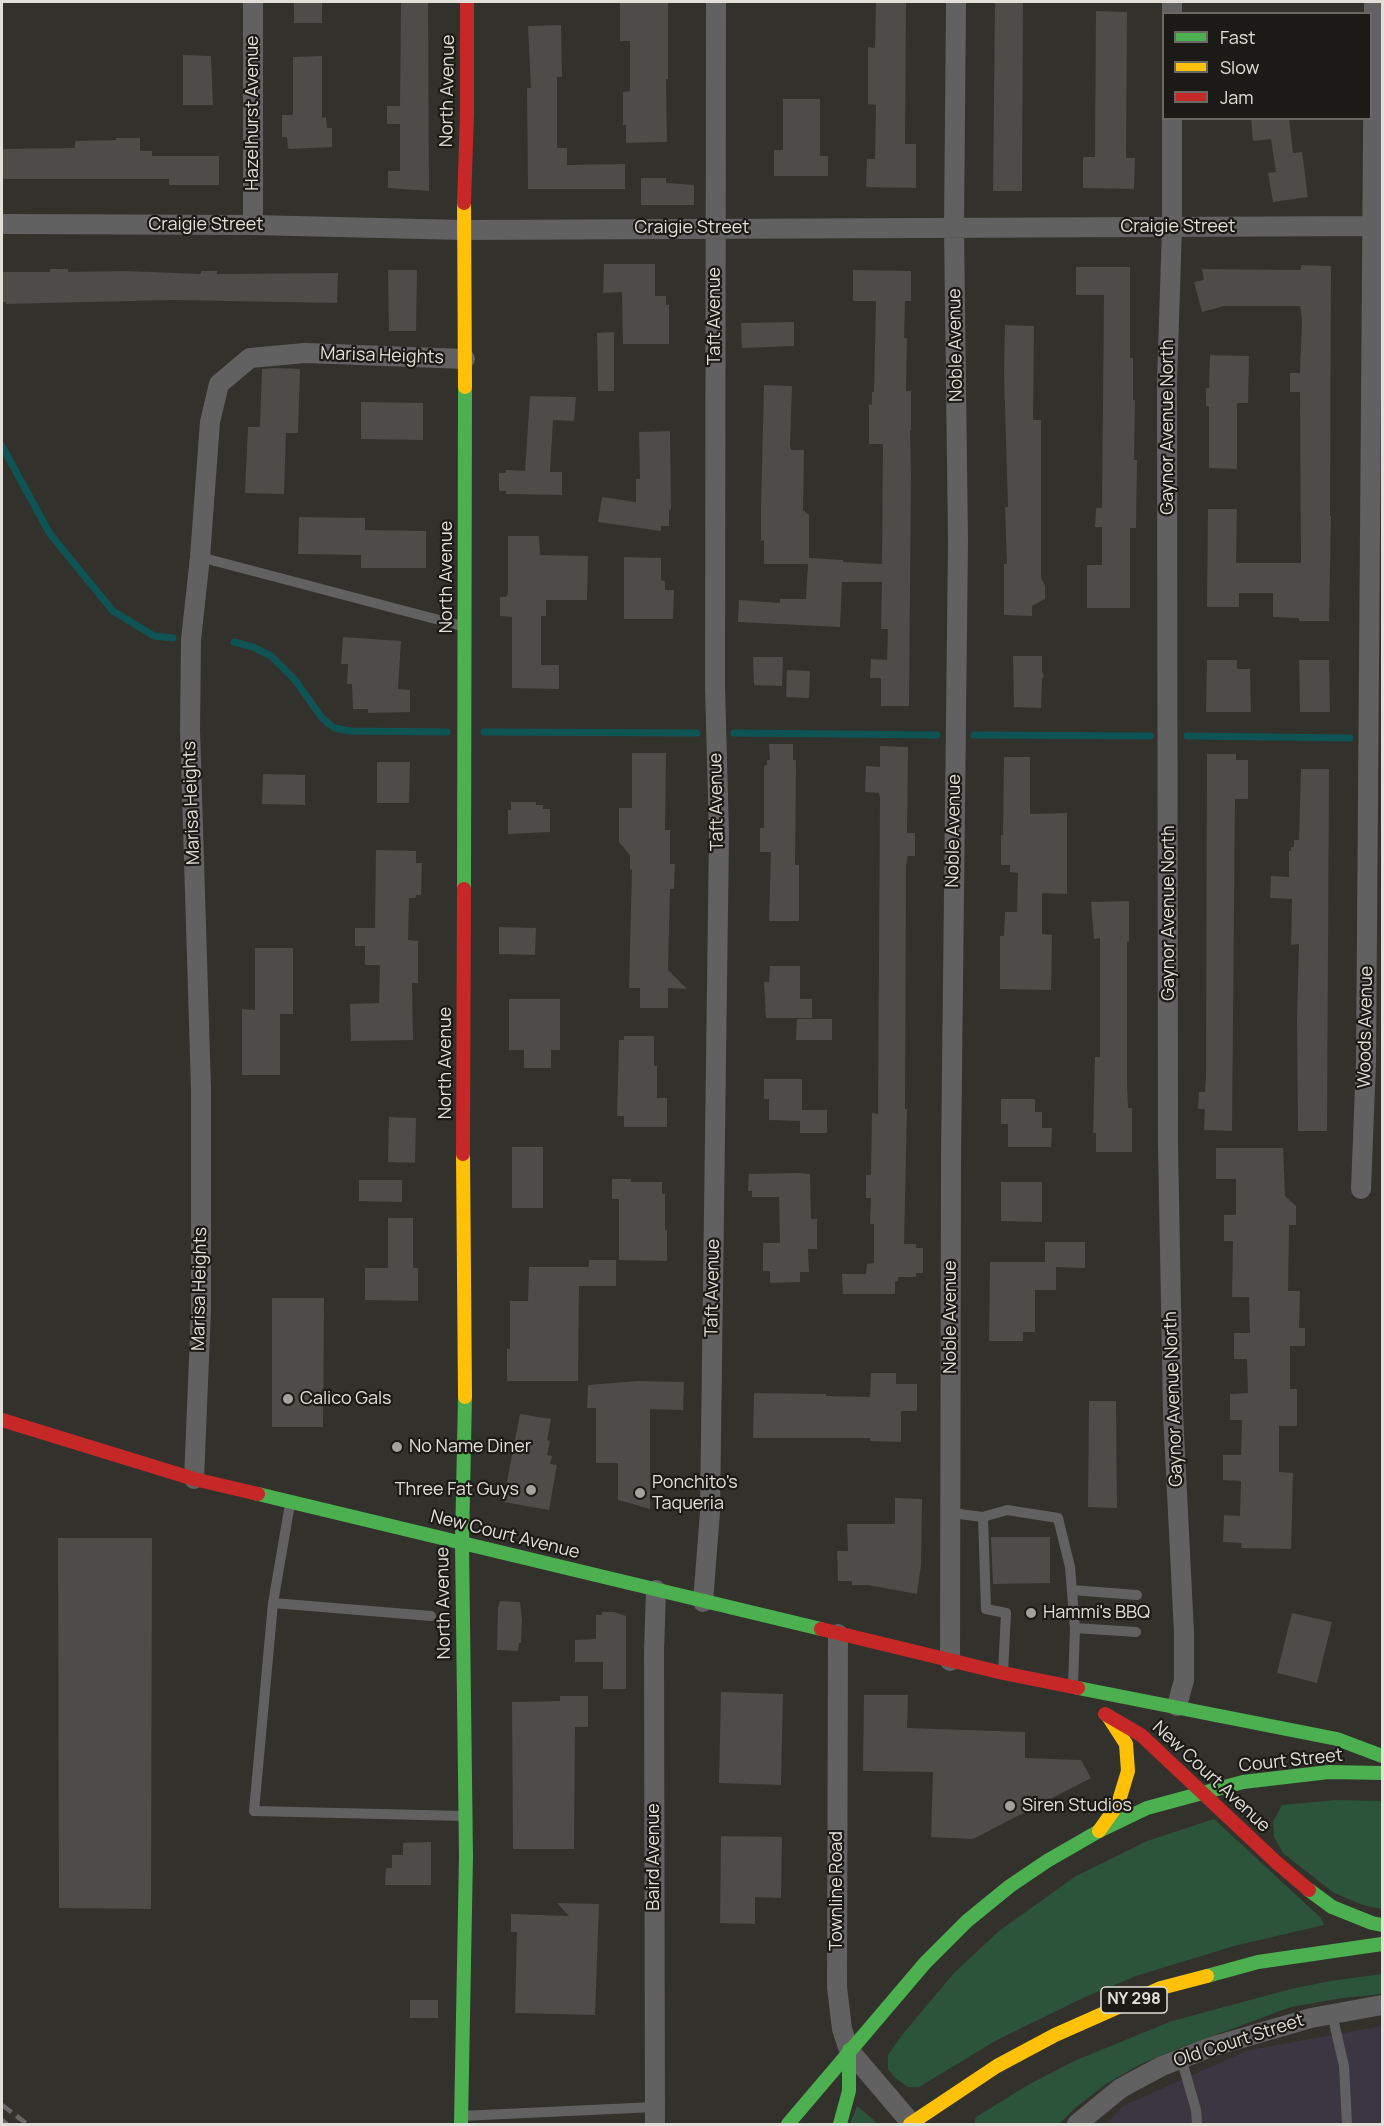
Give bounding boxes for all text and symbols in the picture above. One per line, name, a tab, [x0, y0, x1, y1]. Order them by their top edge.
legend	[1162, 12, 1372, 120]
text: Fast	[1220, 25, 1255, 49]
street label: Hazelhurst Avenue	[242, 35, 264, 191]
street label: North Avenue	[436, 35, 460, 147]
text: Slow	[1220, 55, 1259, 79]
text: Jam	[1220, 85, 1254, 109]
street label: Craigie Street	[148, 214, 264, 236]
street label: Craigie Street	[1120, 216, 1236, 238]
street label: Craigie Street	[634, 217, 750, 239]
street label: Taft Avenue	[704, 267, 726, 365]
street label: Noble Avenue	[944, 288, 968, 402]
street label: Gaynor Avenue North	[1157, 339, 1179, 515]
street label: Marisa Heights	[320, 343, 444, 369]
street label: North Avenue	[436, 521, 458, 633]
street label: Marisa Heights	[179, 741, 205, 865]
street label: Taft Avenue	[705, 753, 729, 851]
street label: Noble Avenue	[942, 774, 966, 888]
street label: Gaynor Avenue North	[1158, 825, 1180, 1001]
street label: Woods Avenue	[1354, 966, 1378, 1088]
street label: North Avenue	[435, 1007, 457, 1119]
street label: Marisa Heights	[188, 1227, 212, 1351]
street label: Taft Avenue	[701, 1239, 725, 1337]
street label: Noble Avenue	[940, 1260, 962, 1374]
street label: Gaynor Avenue North	[1160, 1311, 1188, 1487]
place label: Calico Gals	[300, 1388, 392, 1410]
marker: Calico Gals	[281, 1392, 295, 1406]
place label: No Name Diner	[409, 1436, 531, 1458]
marker: No Name Diner	[390, 1440, 404, 1454]
place label: Ponchito's Taqueria	[652, 1472, 738, 1514]
place label: Three Fat Guys	[395, 1479, 519, 1501]
marker: Three Fat Guys	[524, 1483, 538, 1497]
marker: Ponchito's Taqueria	[633, 1486, 647, 1500]
street label: New Court Avenue	[428, 1506, 582, 1564]
street label: North Avenue	[432, 1547, 456, 1659]
place label: Hammi's BBQ	[1043, 1602, 1150, 1624]
marker: Hammi's BBQ	[1024, 1606, 1038, 1620]
street label: New Court Avenue	[1148, 1717, 1274, 1837]
street label: Court Street	[1238, 1745, 1344, 1777]
place label: Siren Studios	[1022, 1795, 1132, 1817]
marker: Siren Studios	[1003, 1799, 1017, 1813]
street label: Baird Avenue	[643, 1803, 665, 1911]
street label: Townline Road	[826, 1831, 848, 1951]
road number: NY 298	[1101, 1987, 1167, 2013]
street label: Old Court Street	[1171, 2010, 1307, 2072]

